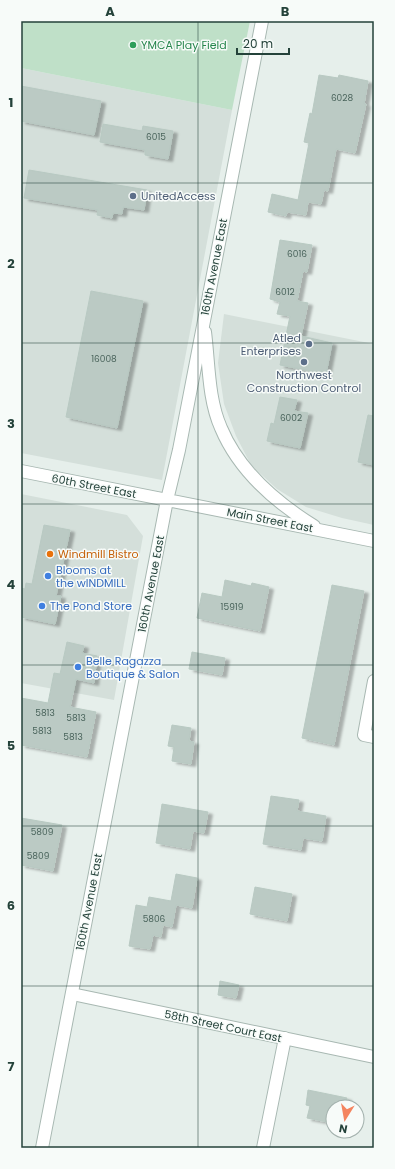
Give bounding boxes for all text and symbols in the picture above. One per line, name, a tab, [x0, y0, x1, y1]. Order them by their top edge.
text: A	[105, 2, 115, 21]
text: B	[281, 2, 290, 21]
scale bar	[237, 30, 289, 56]
text: 20 m	[243, 35, 273, 52]
place label: YMCA Play Field	[141, 37, 227, 53]
marker: YMCA Play Field	[128, 40, 138, 50]
house number: 6028	[331, 92, 353, 104]
text: 1	[9, 93, 13, 112]
house number: 6015	[146, 131, 166, 143]
place label: UnitedAccess	[141, 188, 216, 204]
marker: UnitedAccess	[128, 191, 138, 201]
street label: 160th Avenue East	[197, 217, 231, 317]
house number: 6016	[287, 248, 307, 260]
text: 2	[7, 254, 15, 273]
house number: 6012	[275, 286, 295, 298]
place label: Atled Enterprises	[241, 330, 301, 359]
marker: Atled Enterprises	[304, 339, 314, 349]
house number: 16008	[91, 353, 117, 365]
marker: Northwest Construction Control	[299, 357, 309, 367]
place label: Northwest Construction Control	[247, 367, 361, 396]
house number: 6002	[280, 412, 302, 424]
text: 3	[7, 414, 15, 433]
street label: 60th Street East	[50, 470, 138, 502]
street label: Main Street East	[225, 504, 315, 536]
street label: 160th Avenue East	[134, 534, 168, 634]
place label: Windmill Bistro	[58, 546, 139, 562]
marker: Windmill Bistro	[45, 549, 55, 559]
place label: Blooms at the wINDMILL	[56, 562, 126, 591]
marker: Blooms at the wINDMILL	[43, 571, 53, 581]
text: 4	[7, 575, 16, 594]
place label: The Pond Store	[50, 598, 132, 614]
marker: The Pond Store	[37, 601, 47, 611]
house number: 15919	[221, 601, 244, 613]
place label: Belle Ragazza Boutique & Salon	[86, 653, 180, 682]
marker: Belle Ragazza Boutique & Salon	[73, 662, 83, 672]
house number: 5813	[35, 707, 55, 719]
house number: 5813	[66, 712, 86, 724]
house number: 5813	[32, 725, 52, 737]
house number: 5813	[63, 731, 83, 743]
text: 5	[7, 736, 15, 755]
house number: 5809	[31, 826, 54, 838]
house number: 5809	[27, 850, 50, 862]
street label: 160th Avenue East	[72, 852, 106, 952]
text: 6	[7, 896, 15, 915]
house number: 5806	[143, 913, 166, 925]
street label: 58th Street Court East	[163, 1006, 283, 1046]
text: 7	[8, 1057, 15, 1076]
north arrow	[325, 1099, 365, 1139]
text: N	[338, 1120, 349, 1137]

